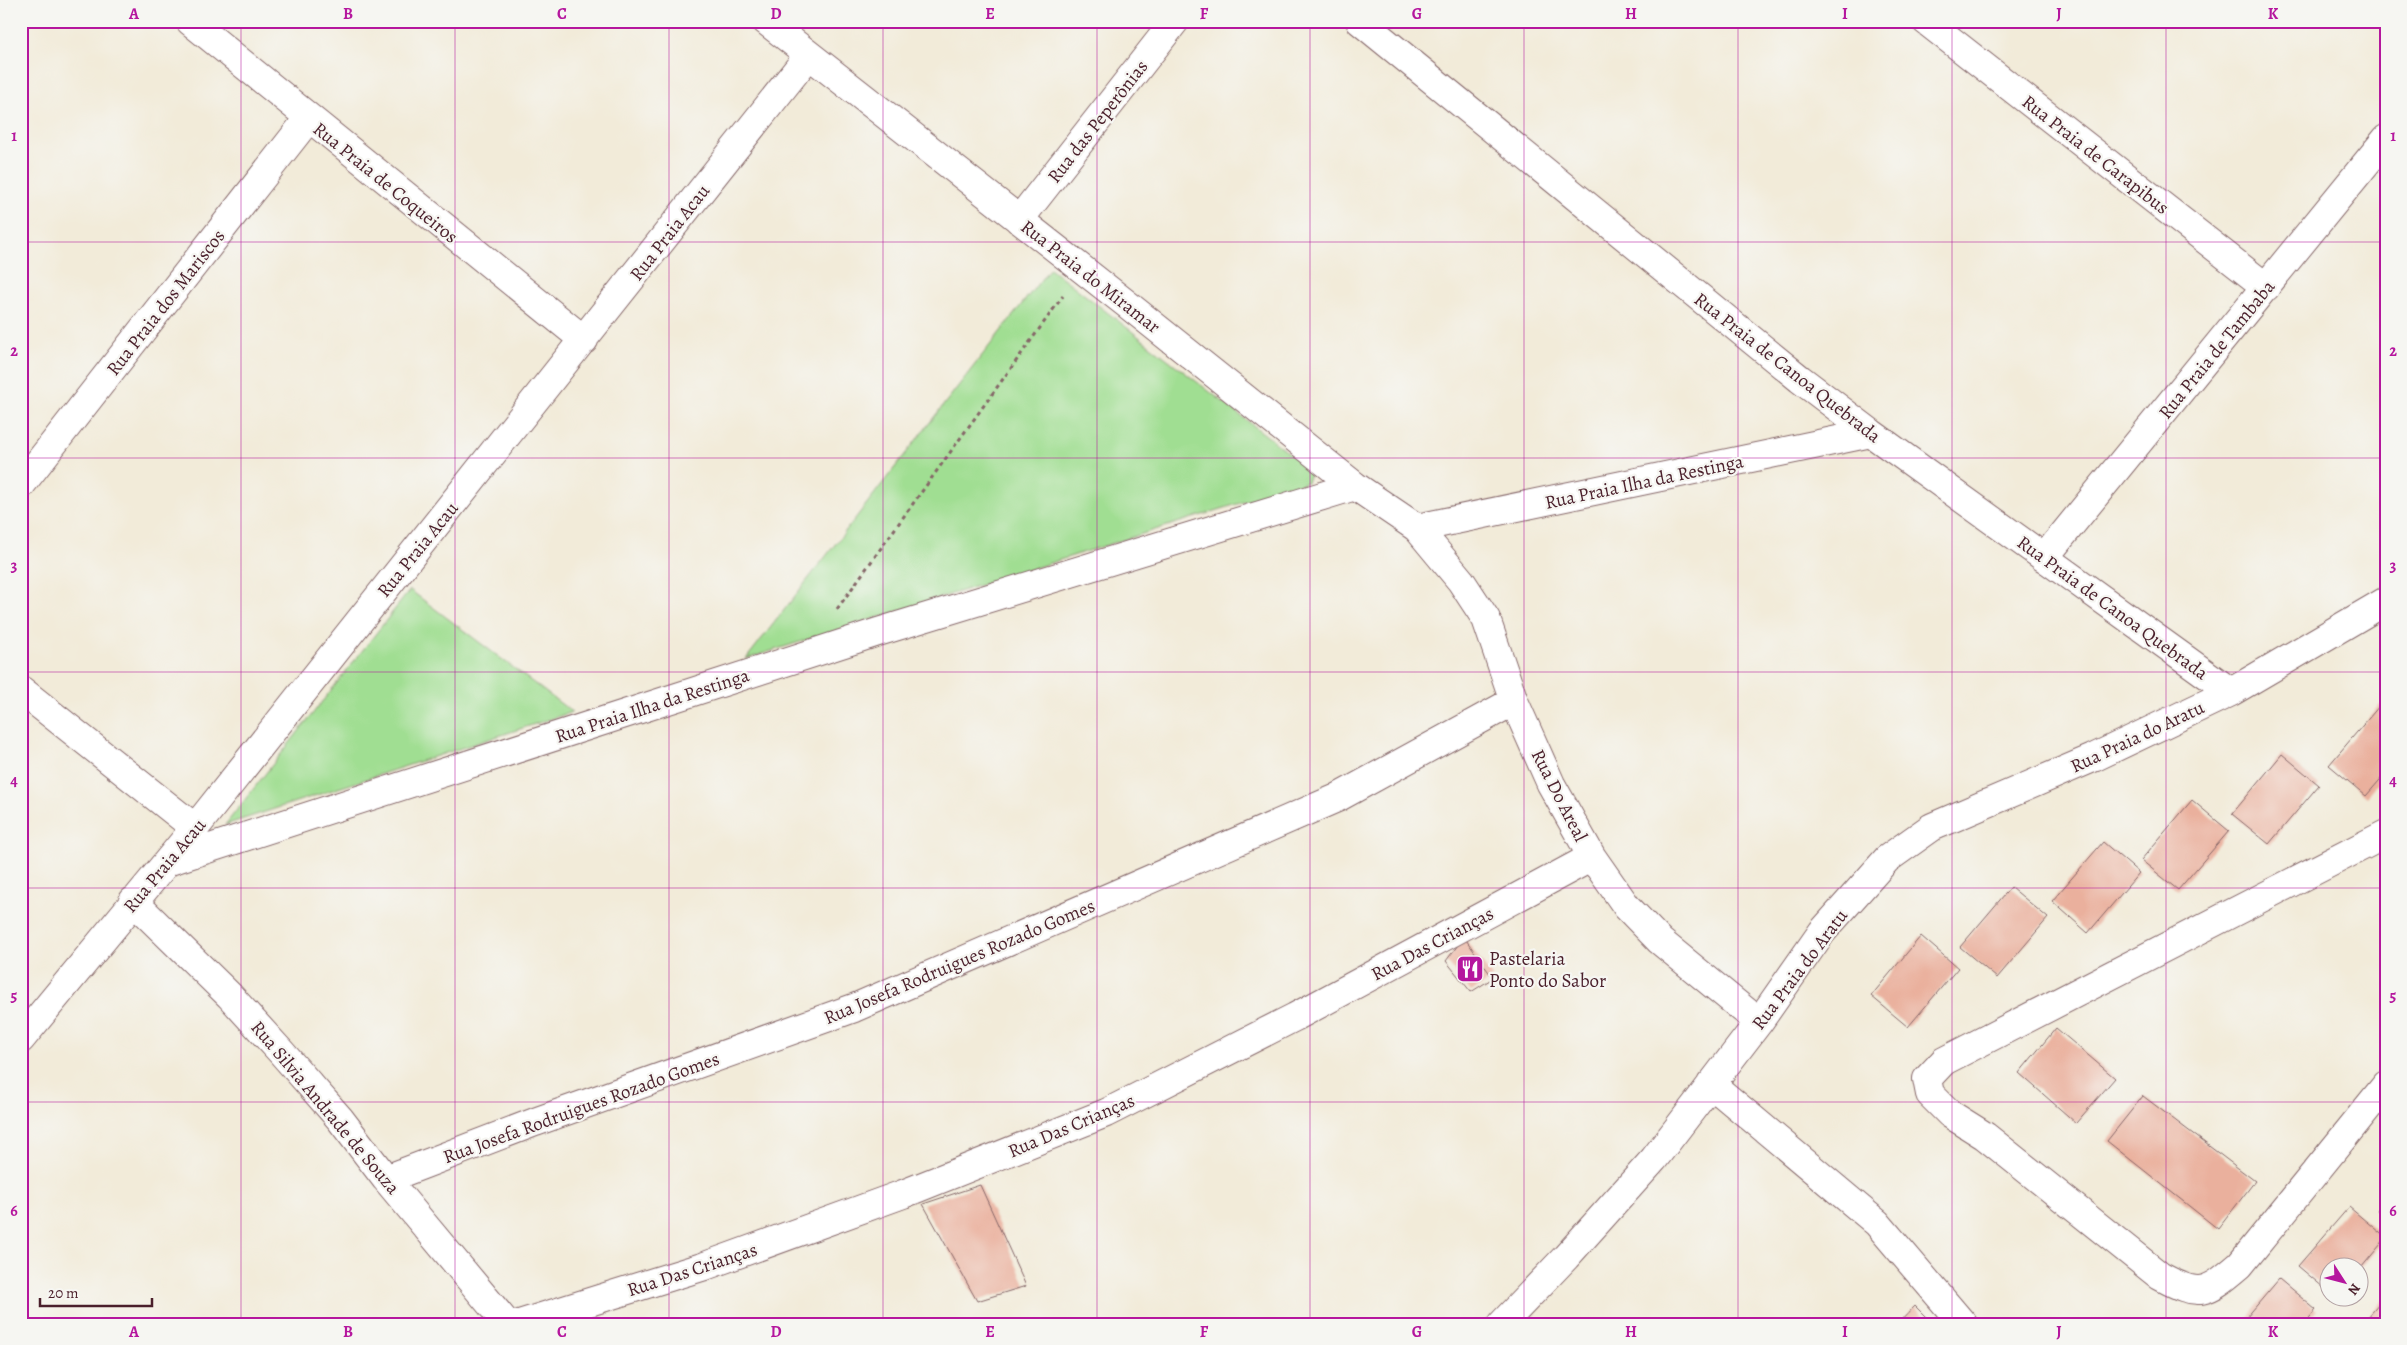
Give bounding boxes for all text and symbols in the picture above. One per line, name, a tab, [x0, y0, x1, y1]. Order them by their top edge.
text: A	[128, 3, 140, 25]
text: B	[343, 3, 353, 25]
text: C	[557, 3, 567, 25]
text: D	[770, 3, 782, 25]
text: E	[985, 3, 995, 25]
text: F	[1200, 3, 1209, 25]
text: G	[1412, 3, 1422, 25]
text: H	[1625, 3, 1637, 25]
text: I	[1842, 3, 1848, 25]
text: J	[2056, 3, 2062, 25]
text: K	[2268, 3, 2279, 25]
street label: Rua das Peperônias	[1041, 55, 1154, 189]
street label: Rua Praia de Carapibus	[2016, 89, 2174, 221]
street label: Rua Praia de Coqueiros	[307, 116, 463, 249]
text: 1	[11, 125, 17, 147]
text: 1	[2390, 125, 2396, 147]
street label: Rua Praia Acau	[624, 178, 716, 286]
street label: Rua Praia do Miramar	[1015, 214, 1166, 340]
street label: Rua Praia dos Mariscos	[100, 224, 231, 381]
street label: Rua Praia de Tambaba	[2153, 275, 2281, 425]
street label: Rua Praia de Canoa Quebrada	[1689, 287, 1886, 449]
text: 2	[10, 340, 18, 362]
text: 2	[2389, 340, 2397, 362]
street label: Rua Praia Ilha da Restinga	[1542, 448, 1746, 516]
street label: Rua Praia Acau	[371, 496, 465, 603]
street label: Rua Praia de Canoa Quebrada	[2012, 530, 2213, 686]
text: 3	[11, 555, 18, 577]
text: 3	[2390, 555, 2397, 577]
street label: Rua Praia Ilha da Restinga	[552, 662, 753, 750]
street label: Rua Praia do Aratu	[2066, 694, 2209, 779]
street label: Rua Do Areal	[1525, 745, 1594, 846]
text: 4	[10, 770, 18, 792]
text: 4	[2389, 770, 2397, 792]
street label: Rua Praia Acau	[118, 812, 212, 918]
street label: Rua Josefa Rodruigues Rozado Gomes	[820, 893, 1099, 1031]
street label: Rua Das Crianças	[1367, 901, 1498, 987]
street label: Rua Praia do Aratu	[1746, 903, 1854, 1035]
place label: Pastelaria Ponto do Sabor	[1489, 946, 1606, 994]
restaurant icon: Pastelaria Ponto do Sabor	[1455, 954, 1485, 984]
text: 5	[11, 985, 18, 1007]
text: 5	[2390, 985, 2397, 1007]
street label: Rua Silvia Andrade de Souza	[245, 1015, 406, 1200]
street label: Rua Josefa Rodruigues Rozado Gomes	[440, 1046, 723, 1170]
street label: Rua Das Crianças	[1004, 1088, 1139, 1164]
text: 6	[10, 1200, 18, 1222]
text: 6	[2389, 1200, 2397, 1222]
street label: Rua Das Crianças	[624, 1237, 761, 1303]
north arrow	[2320, 1258, 2370, 1308]
scale bar	[40, 1275, 152, 1307]
text: N	[2343, 1280, 2365, 1299]
text: 20 m	[48, 1283, 79, 1303]
text: A	[128, 1321, 140, 1343]
text: B	[343, 1321, 353, 1343]
text: C	[557, 1321, 567, 1343]
text: D	[770, 1321, 782, 1343]
text: E	[985, 1321, 995, 1343]
text: F	[1200, 1321, 1209, 1343]
text: G	[1412, 1321, 1422, 1343]
text: H	[1625, 1321, 1637, 1343]
text: I	[1842, 1321, 1848, 1343]
text: J	[2056, 1321, 2062, 1343]
text: K	[2268, 1321, 2279, 1343]

